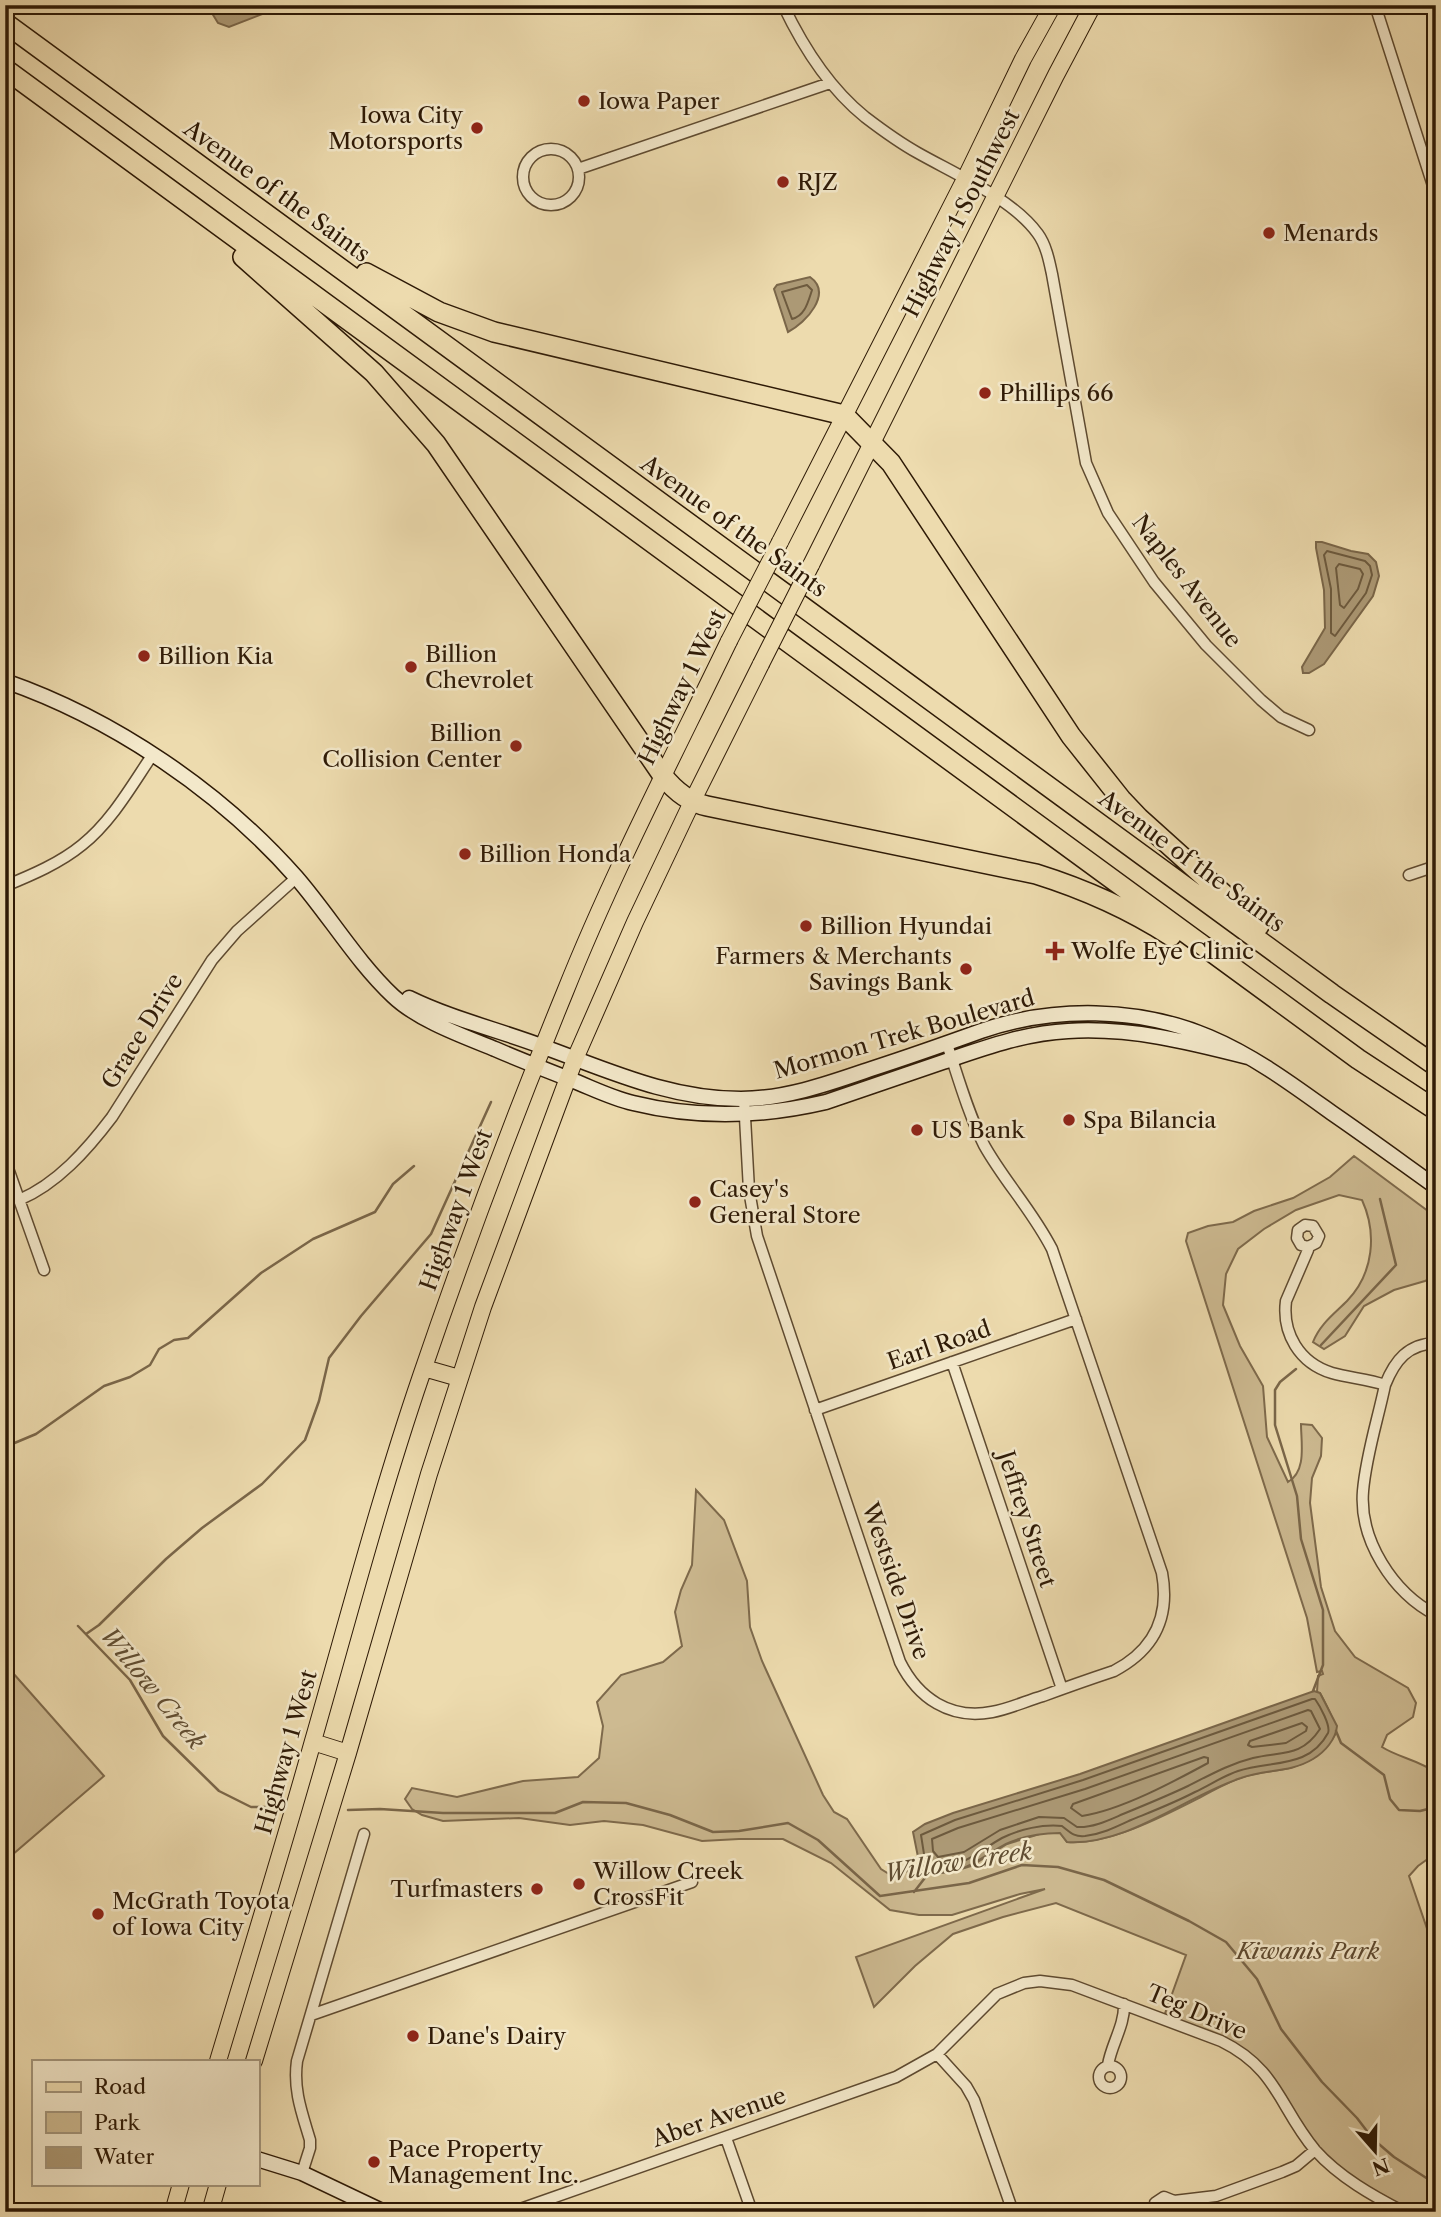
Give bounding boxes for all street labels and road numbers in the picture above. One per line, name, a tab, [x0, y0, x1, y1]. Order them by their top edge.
street label: Highway 1 Southwest	[896, 104, 1026, 322]
street label: Avenue of the Saints	[178, 114, 375, 268]
street label: Avenue of the Saints	[635, 449, 832, 603]
street label: Naples Avenue	[1126, 509, 1248, 653]
street label: Highway 1 West	[632, 605, 732, 769]
street label: Avenue of the Saints	[1093, 784, 1290, 938]
street label: Grace Drive	[95, 968, 189, 1094]
street label: Mormon Trek Boulevard	[770, 983, 1038, 1085]
street label: Highway 1 West	[414, 1125, 498, 1295]
street label: Earl Road	[884, 1314, 994, 1376]
street label: Jeffrey Street	[991, 1444, 1062, 1591]
street label: Westside Drive	[856, 1498, 936, 1663]
street label: Highway 1 West	[249, 1667, 323, 1837]
street label: Teg Drive	[1143, 1978, 1251, 2046]
street label: Aber Avenue	[647, 2081, 790, 2153]

